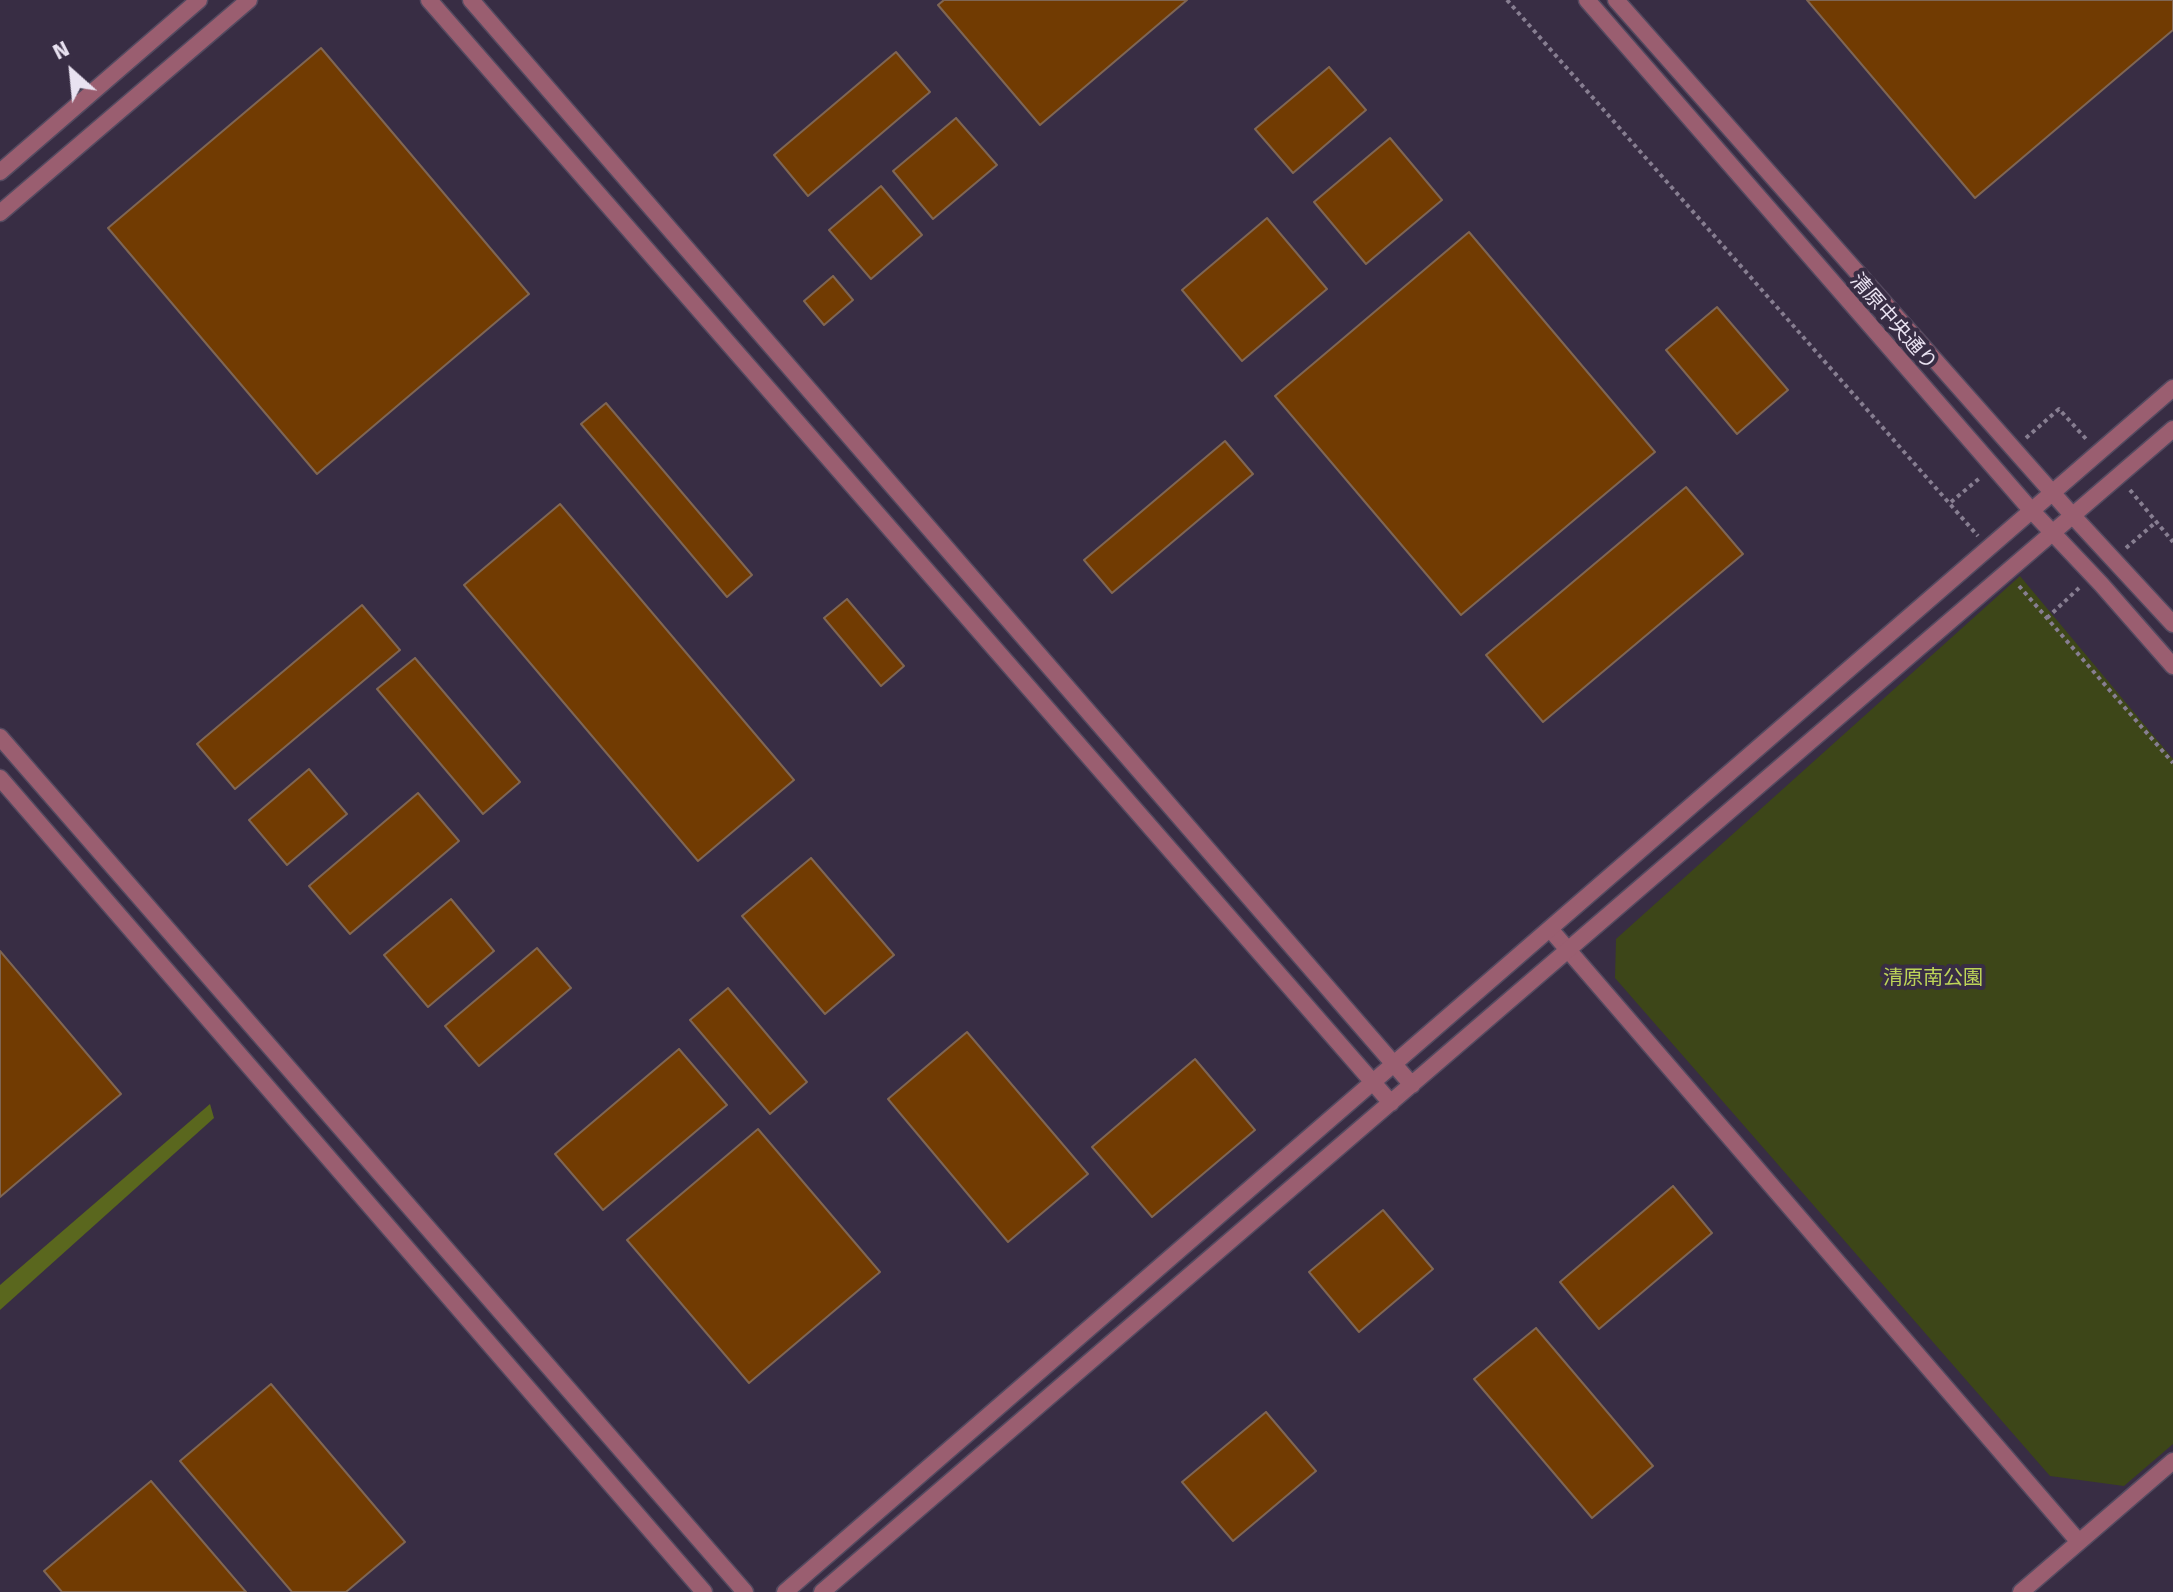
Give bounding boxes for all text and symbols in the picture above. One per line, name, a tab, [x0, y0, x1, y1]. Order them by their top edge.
north arrow	[32, 32, 112, 112]
text: N	[48, 35, 74, 66]
street label: 清原中央通り	[1845, 269, 1941, 375]
park label: 清原南公園	[1883, 966, 1983, 990]

